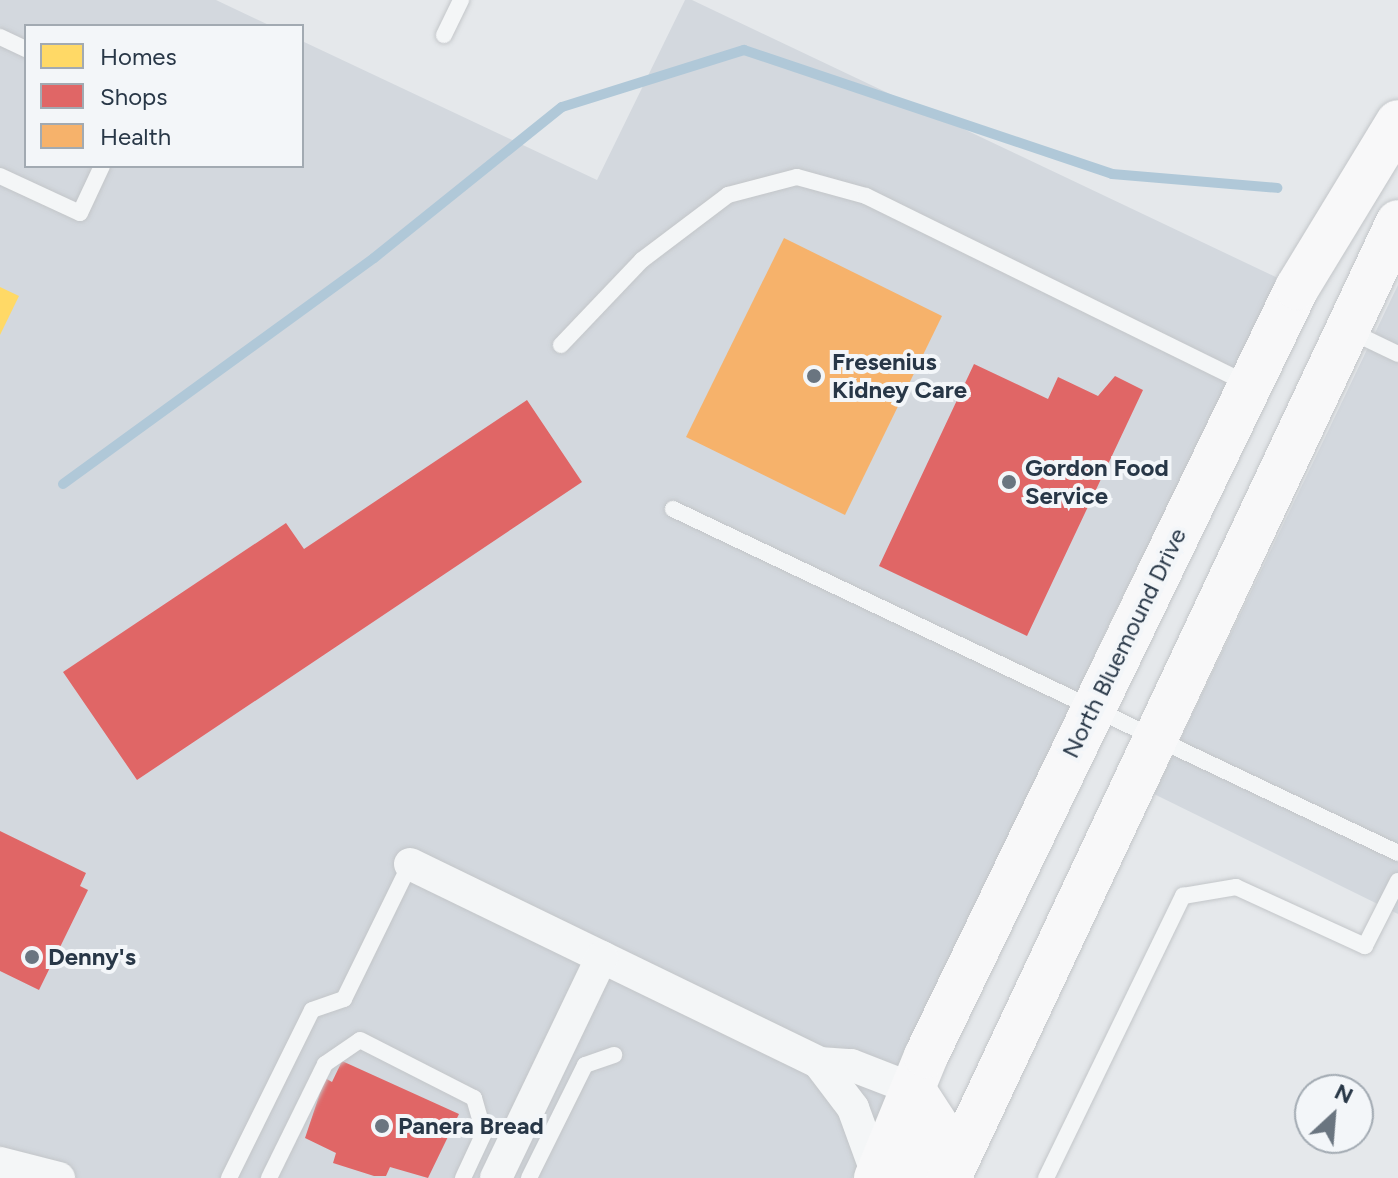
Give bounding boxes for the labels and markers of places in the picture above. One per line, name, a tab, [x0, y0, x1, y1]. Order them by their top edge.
place label: Fresenius Kidney Care	[832, 348, 967, 404]
marker: Fresenius Kidney Care	[803, 365, 825, 387]
place label: Gordon Food Service	[1025, 454, 1169, 510]
marker: Gordon Food Service	[1000, 473, 1018, 491]
place label: Denny's	[48, 943, 136, 971]
marker: Denny's	[23, 948, 41, 966]
place label: Panera Bread	[398, 1112, 544, 1140]
marker: Panera Bread	[373, 1117, 391, 1135]

